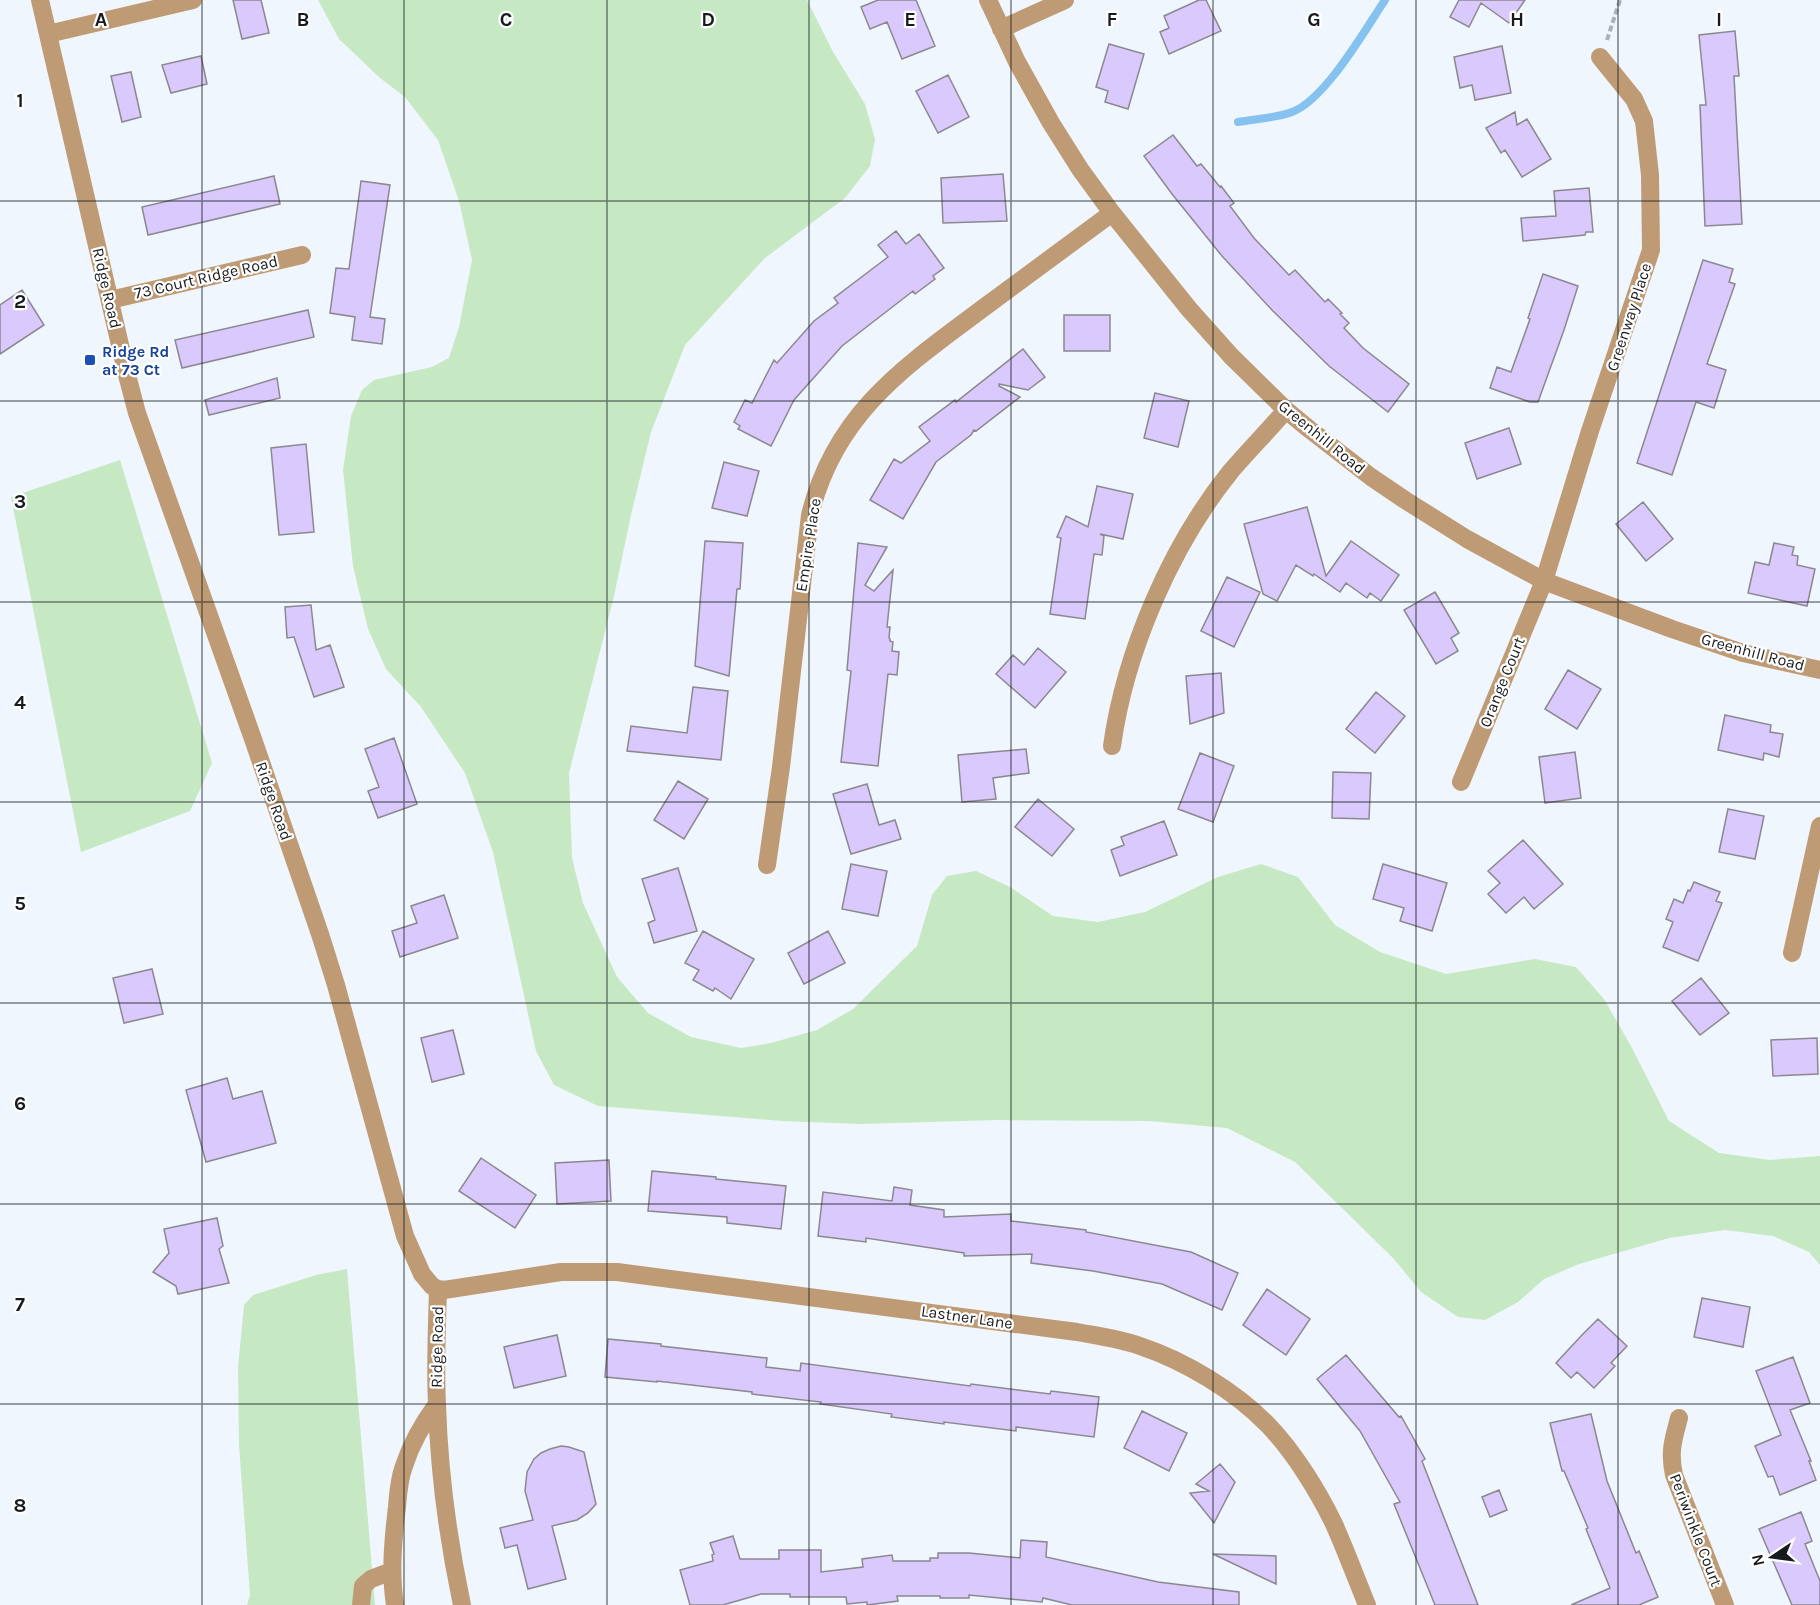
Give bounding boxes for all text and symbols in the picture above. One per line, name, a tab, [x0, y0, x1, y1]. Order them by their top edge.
text: A	[95, 8, 108, 31]
text: B	[297, 8, 309, 31]
text: C	[500, 8, 512, 31]
text: D	[701, 8, 715, 31]
text: E	[904, 8, 916, 31]
text: F	[1107, 8, 1118, 31]
text: G	[1307, 8, 1321, 31]
text: H	[1510, 8, 1524, 31]
text: I	[1716, 8, 1722, 31]
text: 1	[16, 89, 24, 112]
street label: Ridge Road	[89, 246, 125, 330]
street label: 73 Court Ridge Road	[132, 251, 280, 303]
street label: Greenway Place	[1603, 261, 1655, 373]
text: 2	[14, 290, 26, 313]
place label: Ridge Rd at 73 Ct	[102, 342, 169, 379]
marker: Ridge Rd at 73 Ct	[83, 353, 97, 367]
street label: Greenhill Road	[1275, 396, 1369, 478]
text: 3	[14, 490, 26, 513]
street label: Empire Place	[791, 497, 825, 593]
street label: Greenhill Road	[1699, 629, 1807, 675]
street label: Orange Court	[1475, 634, 1529, 730]
text: 4	[14, 691, 26, 714]
street label: Ridge Road	[252, 759, 296, 843]
text: 5	[14, 892, 26, 915]
text: 6	[14, 1092, 26, 1115]
text: 7	[15, 1293, 25, 1316]
street label: Lastner Lane	[920, 1301, 1014, 1333]
street label: Ridge Road	[427, 1306, 447, 1388]
street label: Periwinkle Court	[1666, 1471, 1726, 1589]
text: 8	[14, 1494, 26, 1517]
north arrow	[1742, 1527, 1802, 1587]
text: N	[1747, 1553, 1768, 1568]

